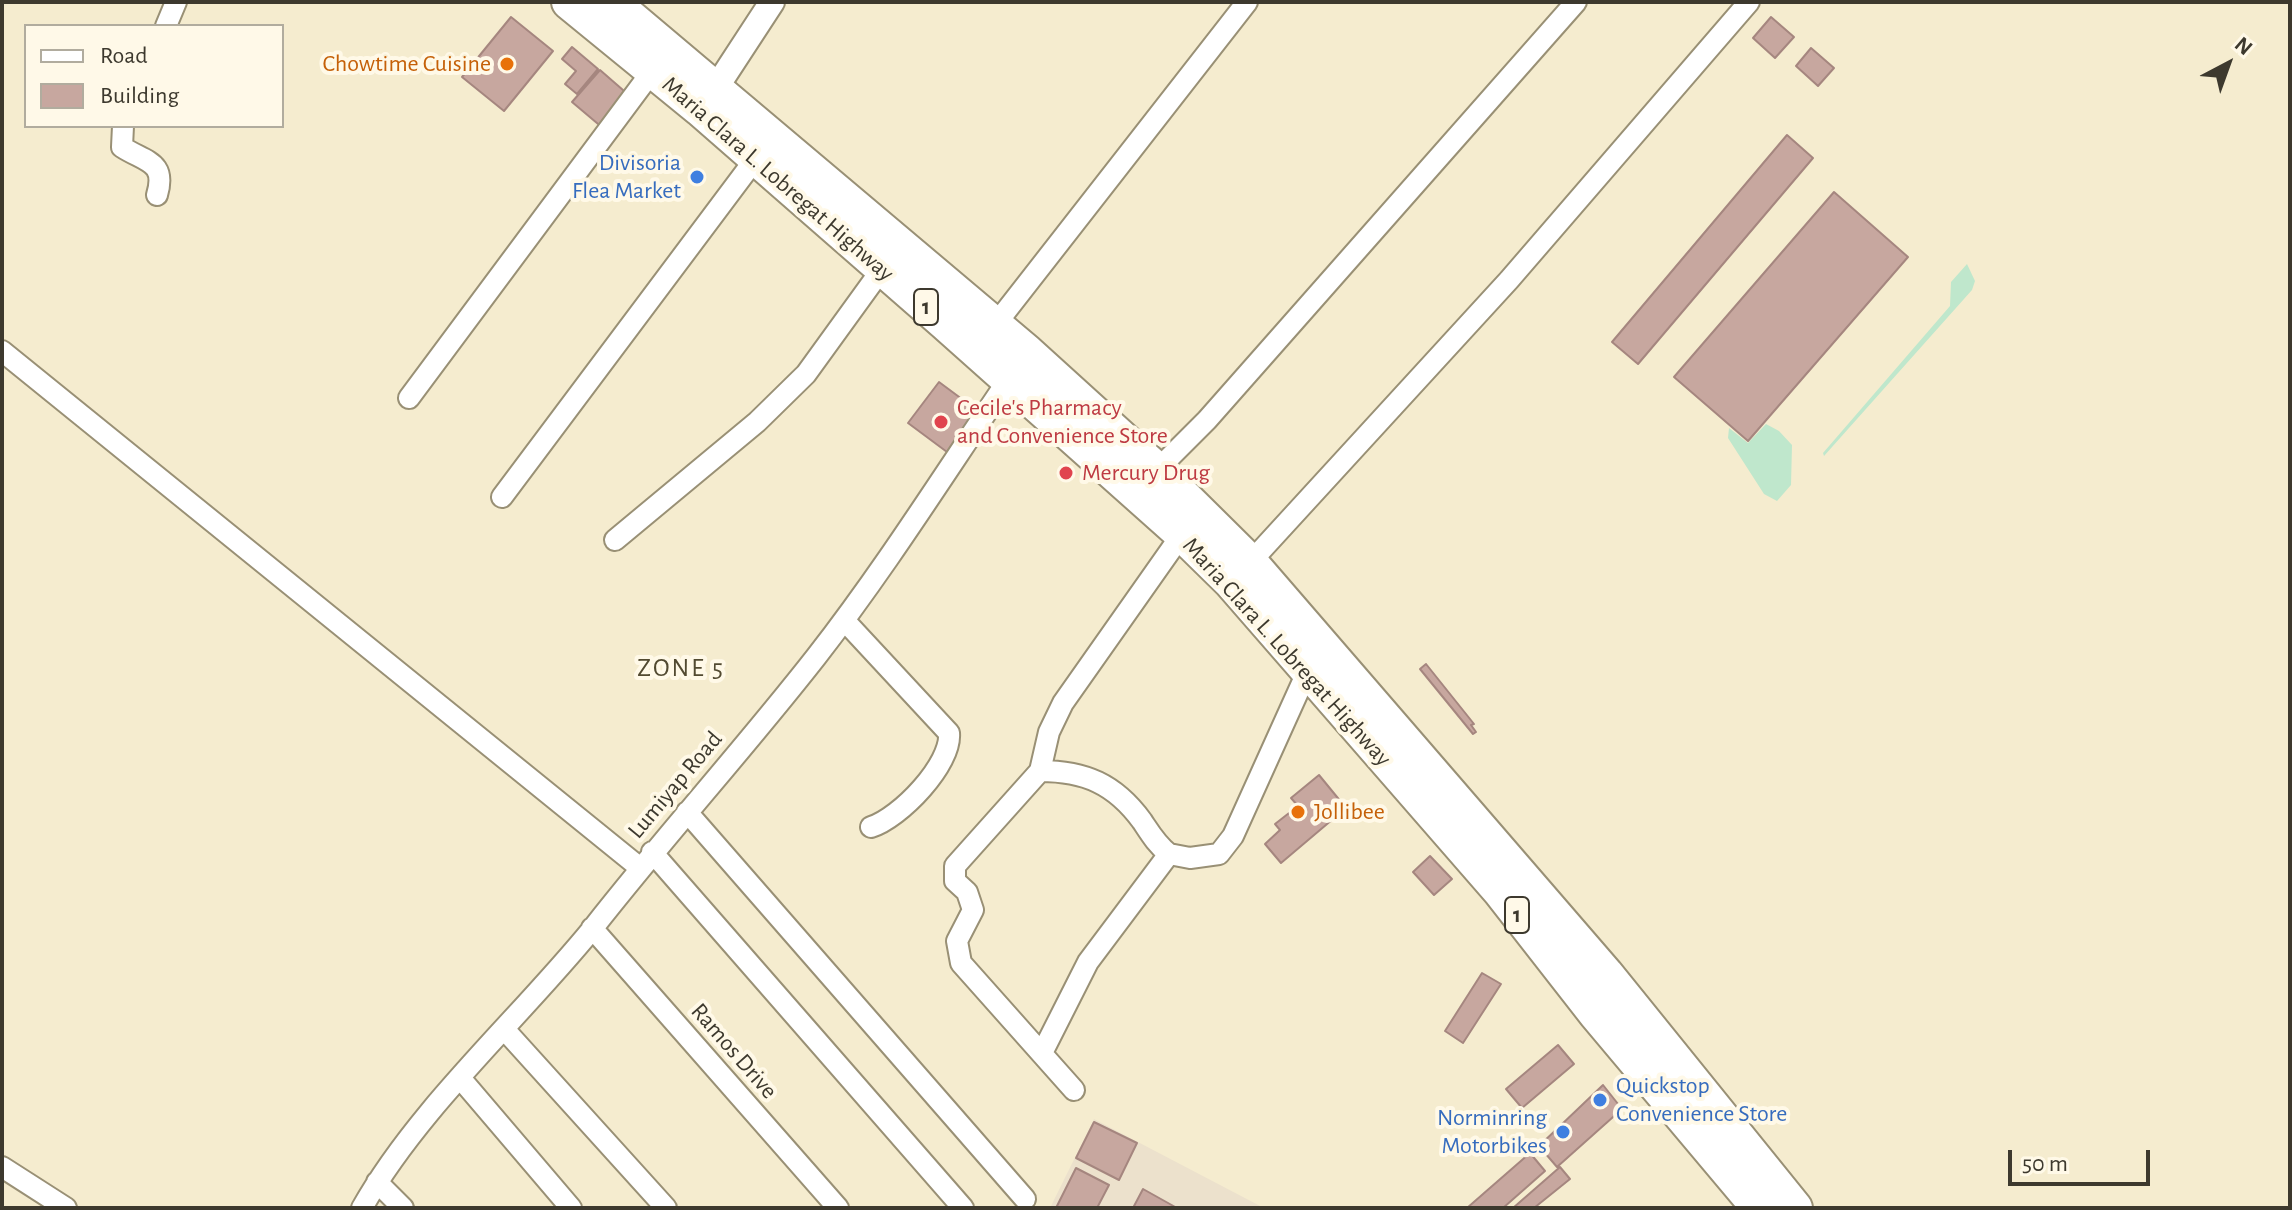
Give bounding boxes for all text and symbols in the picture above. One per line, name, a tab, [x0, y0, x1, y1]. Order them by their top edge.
legend	[24, 24, 284, 128]
north arrow	[2188, 24, 2268, 104]
text: N	[2231, 33, 2257, 59]
text: Road	[100, 44, 148, 68]
place label: Chowtime Cuisine	[322, 50, 491, 78]
marker: Chowtime Cuisine	[498, 55, 516, 73]
street label: Maria Clara L. Lobregat Highway	[656, 70, 900, 288]
text: Building	[100, 84, 179, 108]
place label: Divisoria Flea Market	[572, 149, 681, 205]
marker: Divisoria Flea Market	[688, 168, 706, 186]
road number: 1	[914, 289, 938, 325]
place label: Cecile's Pharmacy and Convenience Store	[957, 394, 1168, 450]
marker: Cecile's Pharmacy and Convenience Store	[932, 413, 950, 431]
place label: Mercury Drug	[1082, 459, 1210, 487]
marker: Mercury Drug	[1057, 464, 1075, 482]
street label: Maria Clara L. Lobregat Highway	[1176, 532, 1398, 772]
district label: ZONE 5	[637, 652, 725, 684]
street label: Lumiyap Road	[622, 725, 728, 845]
place label: Jollibee	[1314, 798, 1385, 826]
marker: Jollibee	[1289, 803, 1307, 821]
road number: 1	[1505, 897, 1529, 933]
street label: Ramos Drive	[685, 997, 783, 1105]
place label: Quickstop Convenience Store	[1616, 1072, 1787, 1128]
marker: Quickstop Convenience Store	[1591, 1091, 1609, 1109]
place label: Norminring Motorbikes	[1437, 1104, 1547, 1160]
marker: Norminring Motorbikes	[1554, 1123, 1572, 1141]
scale bar	[2012, 1134, 2154, 1184]
text: 50 m	[2022, 1152, 2068, 1176]

